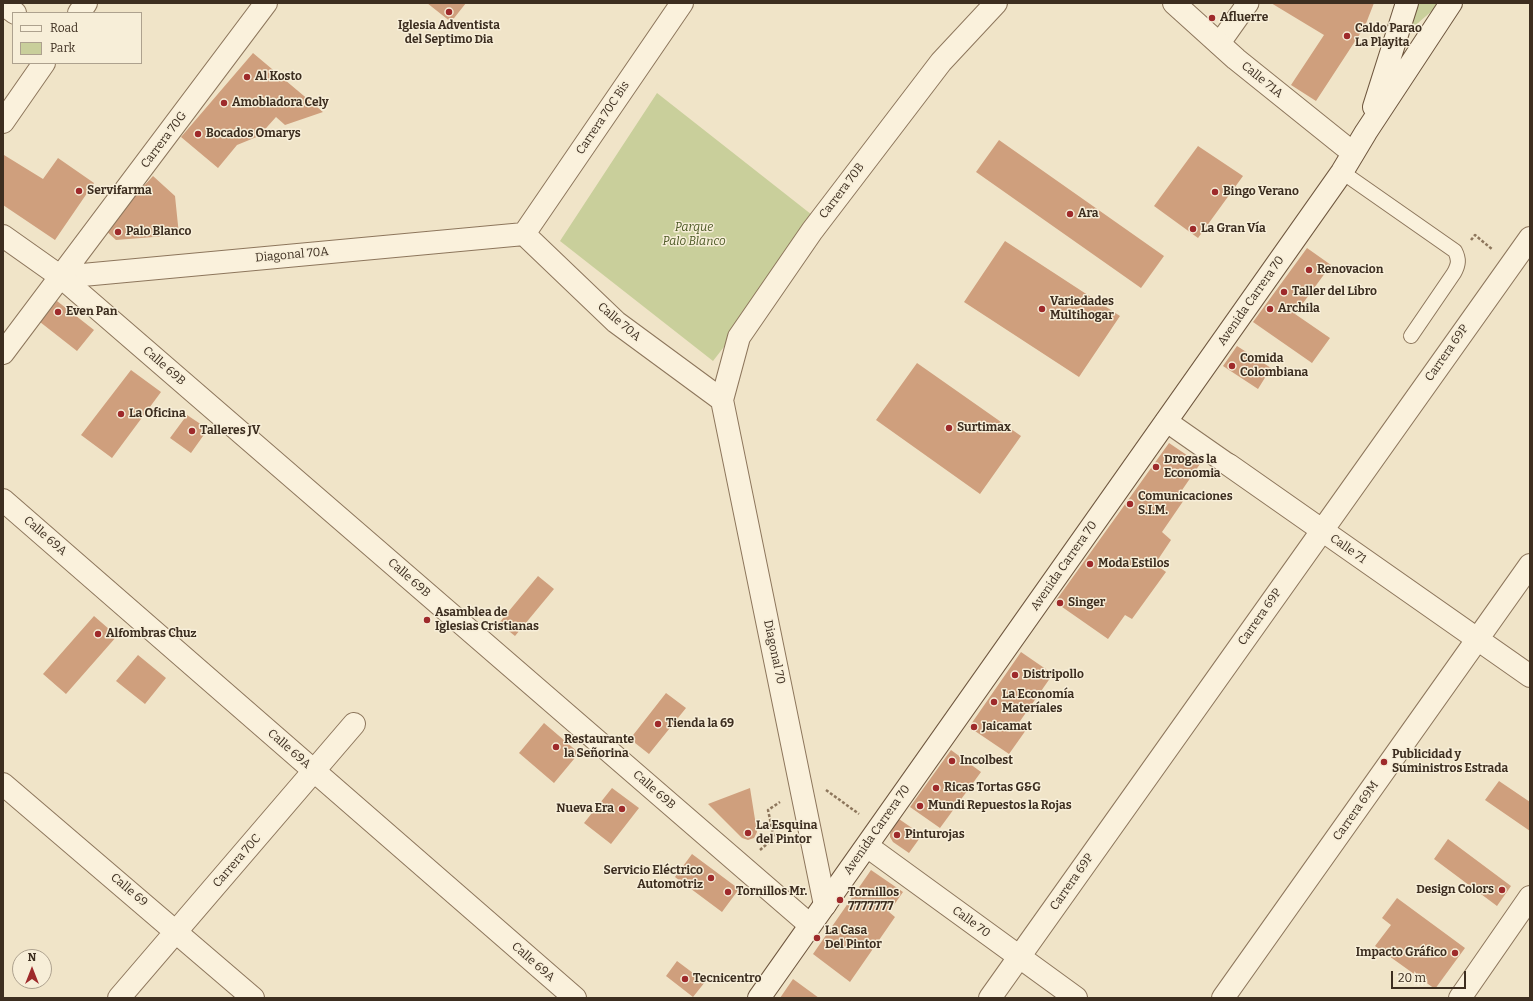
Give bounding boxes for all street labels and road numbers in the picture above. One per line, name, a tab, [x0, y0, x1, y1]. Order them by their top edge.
street label: Calle 71A	[1238, 59, 1286, 101]
street label: Carrera 70C Bis	[573, 79, 633, 157]
street label: Carrera 70G	[138, 109, 190, 171]
street label: Carrera 70B	[816, 160, 868, 222]
street label: Diagonal 70A	[255, 245, 329, 265]
street label: Avenida Carrera 70	[1215, 254, 1287, 348]
street label: Calle 70A	[594, 300, 644, 344]
street label: Carrera 69P	[1422, 322, 1472, 384]
street label: Calle 69B	[140, 344, 188, 388]
street label: Calle 69A	[20, 513, 70, 559]
street label: Avenida Carrera 70	[1028, 519, 1100, 613]
street label: Calle 71	[1327, 531, 1369, 567]
street label: Calle 69B	[385, 556, 433, 600]
street label: Carrera 69P	[1235, 586, 1285, 648]
street label: Diagonal 70	[760, 619, 788, 685]
street label: Calle 69A	[264, 726, 314, 772]
street label: Calle 69B	[630, 768, 678, 812]
street label: Carrera 69M	[1330, 778, 1382, 844]
street label: Avenida Carrera 70	[841, 783, 913, 877]
street label: Carrera 70C	[210, 831, 264, 891]
street label: Carrera 69P	[1047, 851, 1097, 913]
street label: Calle 69	[108, 870, 150, 910]
street label: Calle 70	[949, 903, 993, 941]
street label: Calle 69A	[508, 939, 558, 985]

